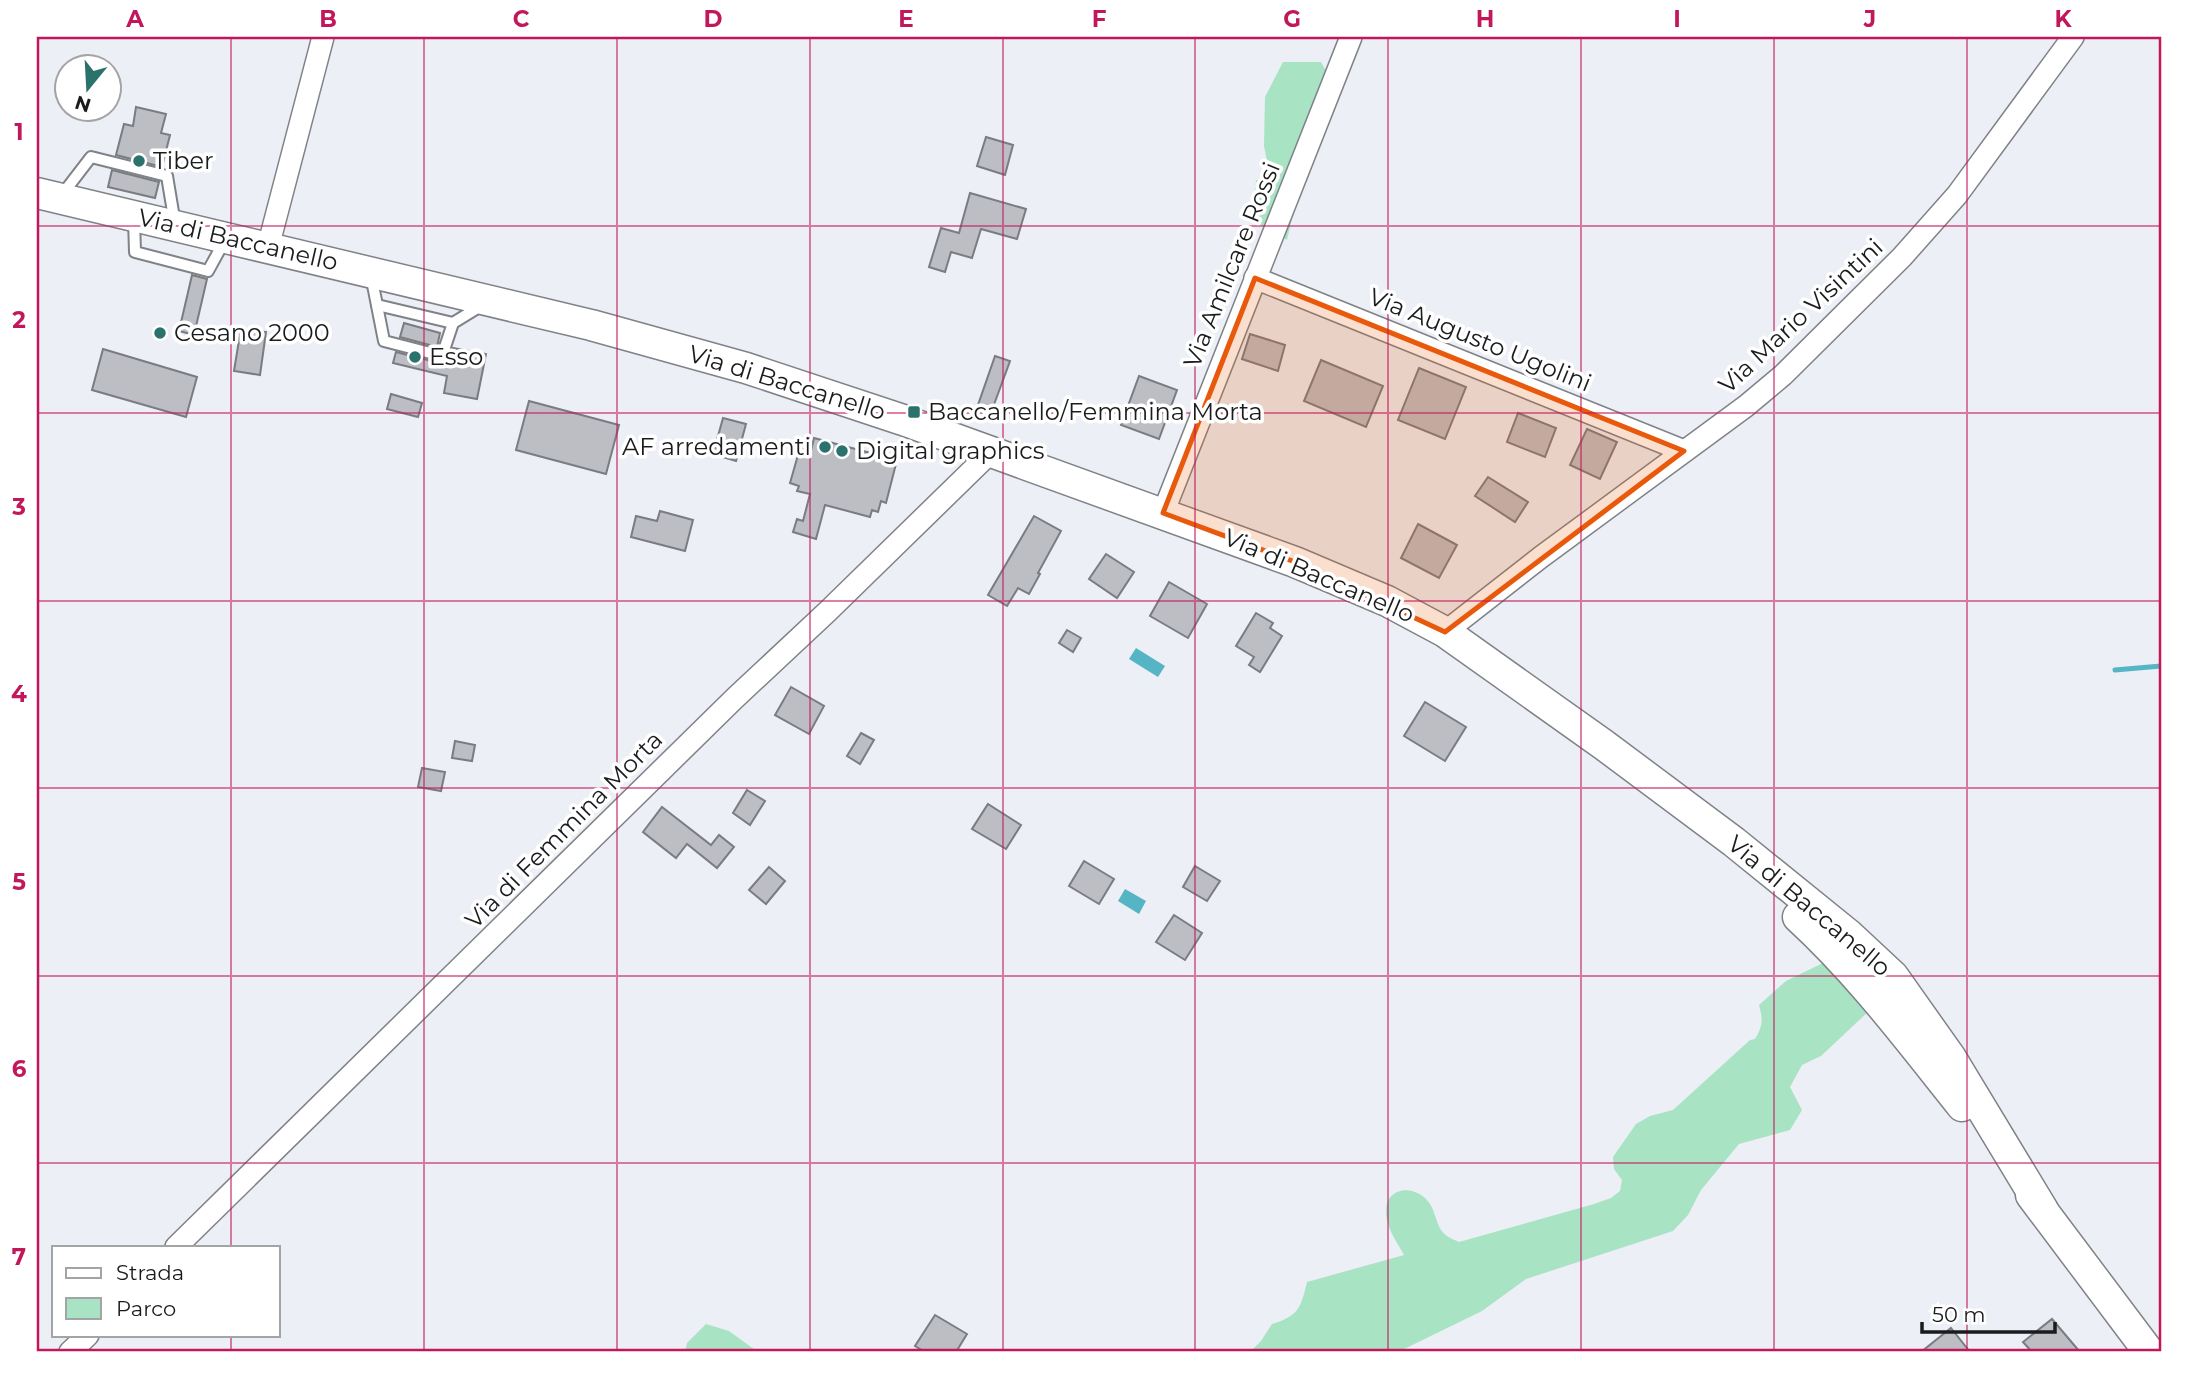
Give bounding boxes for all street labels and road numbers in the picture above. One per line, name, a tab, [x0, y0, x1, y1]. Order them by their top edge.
street label: Via Amilcare Rossi	[1177, 158, 1286, 372]
street label: Via di Baccanello	[135, 202, 341, 277]
street label: Via Mario Visintini	[1713, 232, 1889, 399]
street label: Via Augusto Ugolini	[1365, 282, 1596, 397]
street label: Via di Baccanello	[685, 339, 889, 426]
street label: Via di Baccanello	[1220, 522, 1419, 629]
street label: Via di Femmina Morta	[459, 725, 668, 934]
street label: Via di Baccanello	[1722, 829, 1897, 982]

